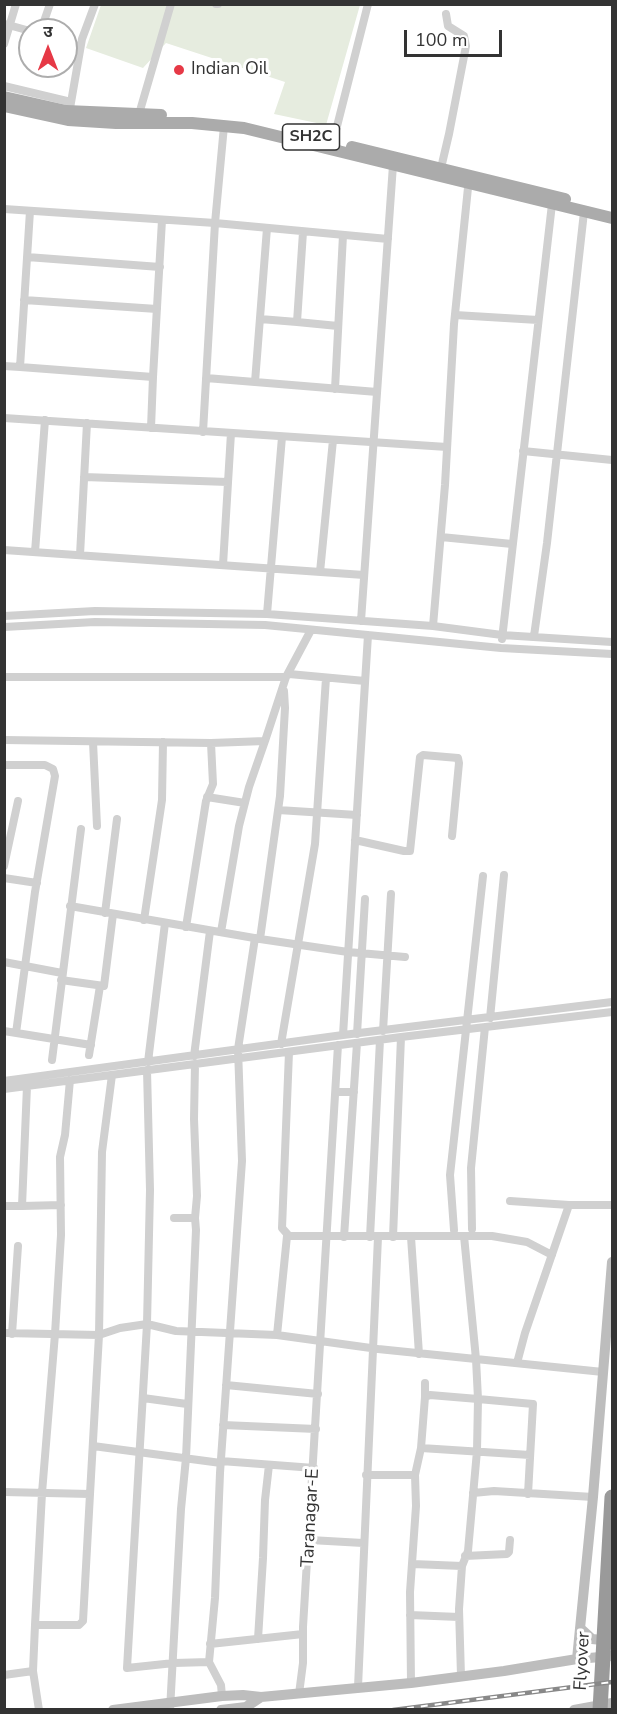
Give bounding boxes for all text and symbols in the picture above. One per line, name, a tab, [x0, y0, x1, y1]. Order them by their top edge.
north arrow	[18, 18, 78, 78]
scale bar	[407, 18, 504, 56]
text: उ	[43, 21, 53, 43]
text: 100 m	[415, 28, 467, 52]
place label: Indian Oil	[191, 59, 268, 81]
marker: Indian Oil	[172, 63, 186, 77]
road number: SH2C	[282, 124, 340, 150]
street label: Taranagar-E	[298, 1468, 324, 1568]
street label: Flyover	[571, 1631, 595, 1691]

